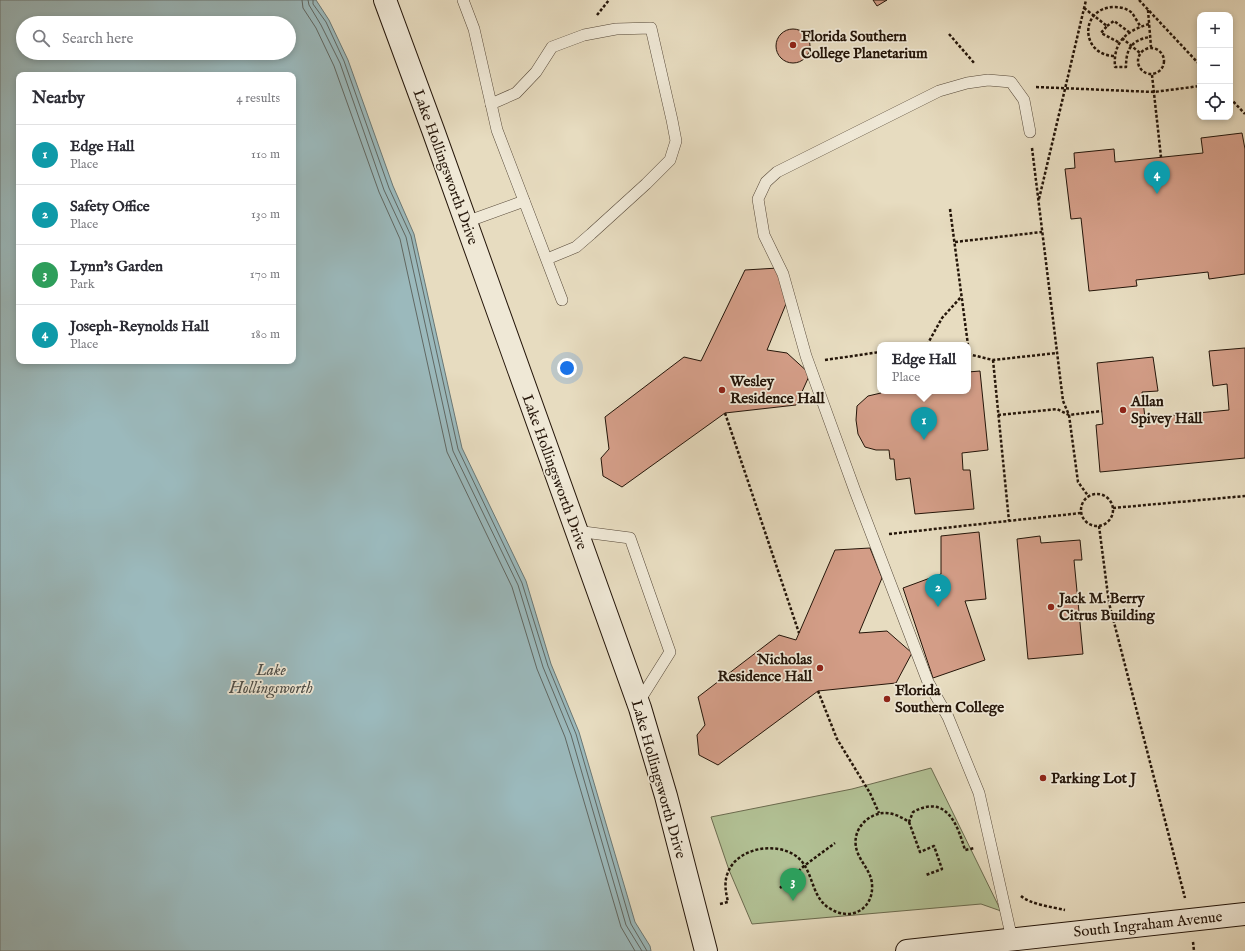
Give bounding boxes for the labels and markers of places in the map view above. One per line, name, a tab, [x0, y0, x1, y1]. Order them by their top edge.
place label: Florida Southern College Planetarium	[801, 27, 928, 63]
marker: Florida Southern College Planetarium	[788, 40, 798, 50]
pin: 4	[1144, 161, 1170, 194]
place label: Wesley Residence Hall	[729, 372, 825, 408]
marker: Wesley Residence Hall	[717, 385, 727, 395]
place label: Allan Spivey Hall	[1130, 392, 1203, 428]
marker: Allan Spivey Hall	[1118, 405, 1128, 415]
pin: 1	[911, 407, 937, 440]
pin: 2	[925, 574, 951, 607]
place label: Jack M. Berry Citrus Building	[1057, 589, 1155, 625]
marker: Jack M. Berry Citrus Building	[1046, 602, 1056, 612]
place label: Nicholas Residence Hall	[718, 650, 813, 686]
marker: Nicholas Residence Hall	[815, 663, 825, 673]
place label: Florida Southern College	[895, 681, 1004, 717]
marker: Florida Southern College	[882, 694, 892, 704]
place label: Parking Lot J	[1051, 769, 1137, 788]
marker: Parking Lot J	[1038, 773, 1048, 783]
pin: 3	[780, 868, 806, 901]

